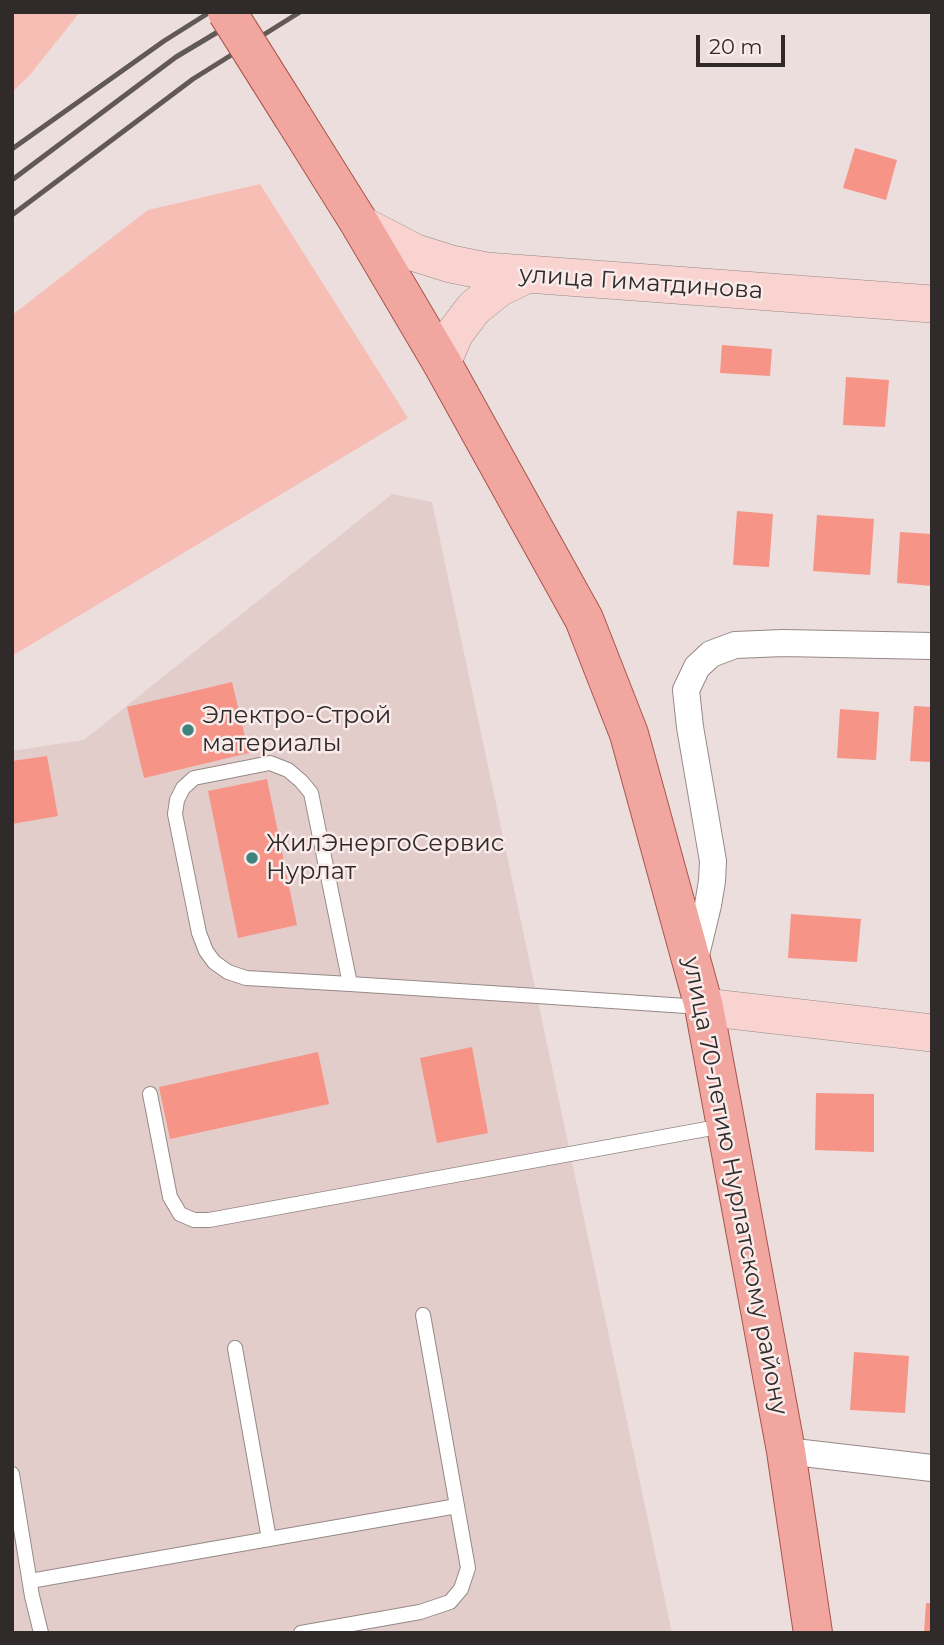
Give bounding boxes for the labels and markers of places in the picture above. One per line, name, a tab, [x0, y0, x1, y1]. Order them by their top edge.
place label: Электро-Строй материалы	[202, 702, 391, 758]
marker: Электро-Строй материалы	[180, 722, 196, 738]
place label: ЖилЭнергоСервис Нурлат	[266, 830, 504, 886]
marker: ЖилЭнергоСервис Нурлат	[244, 850, 260, 866]

